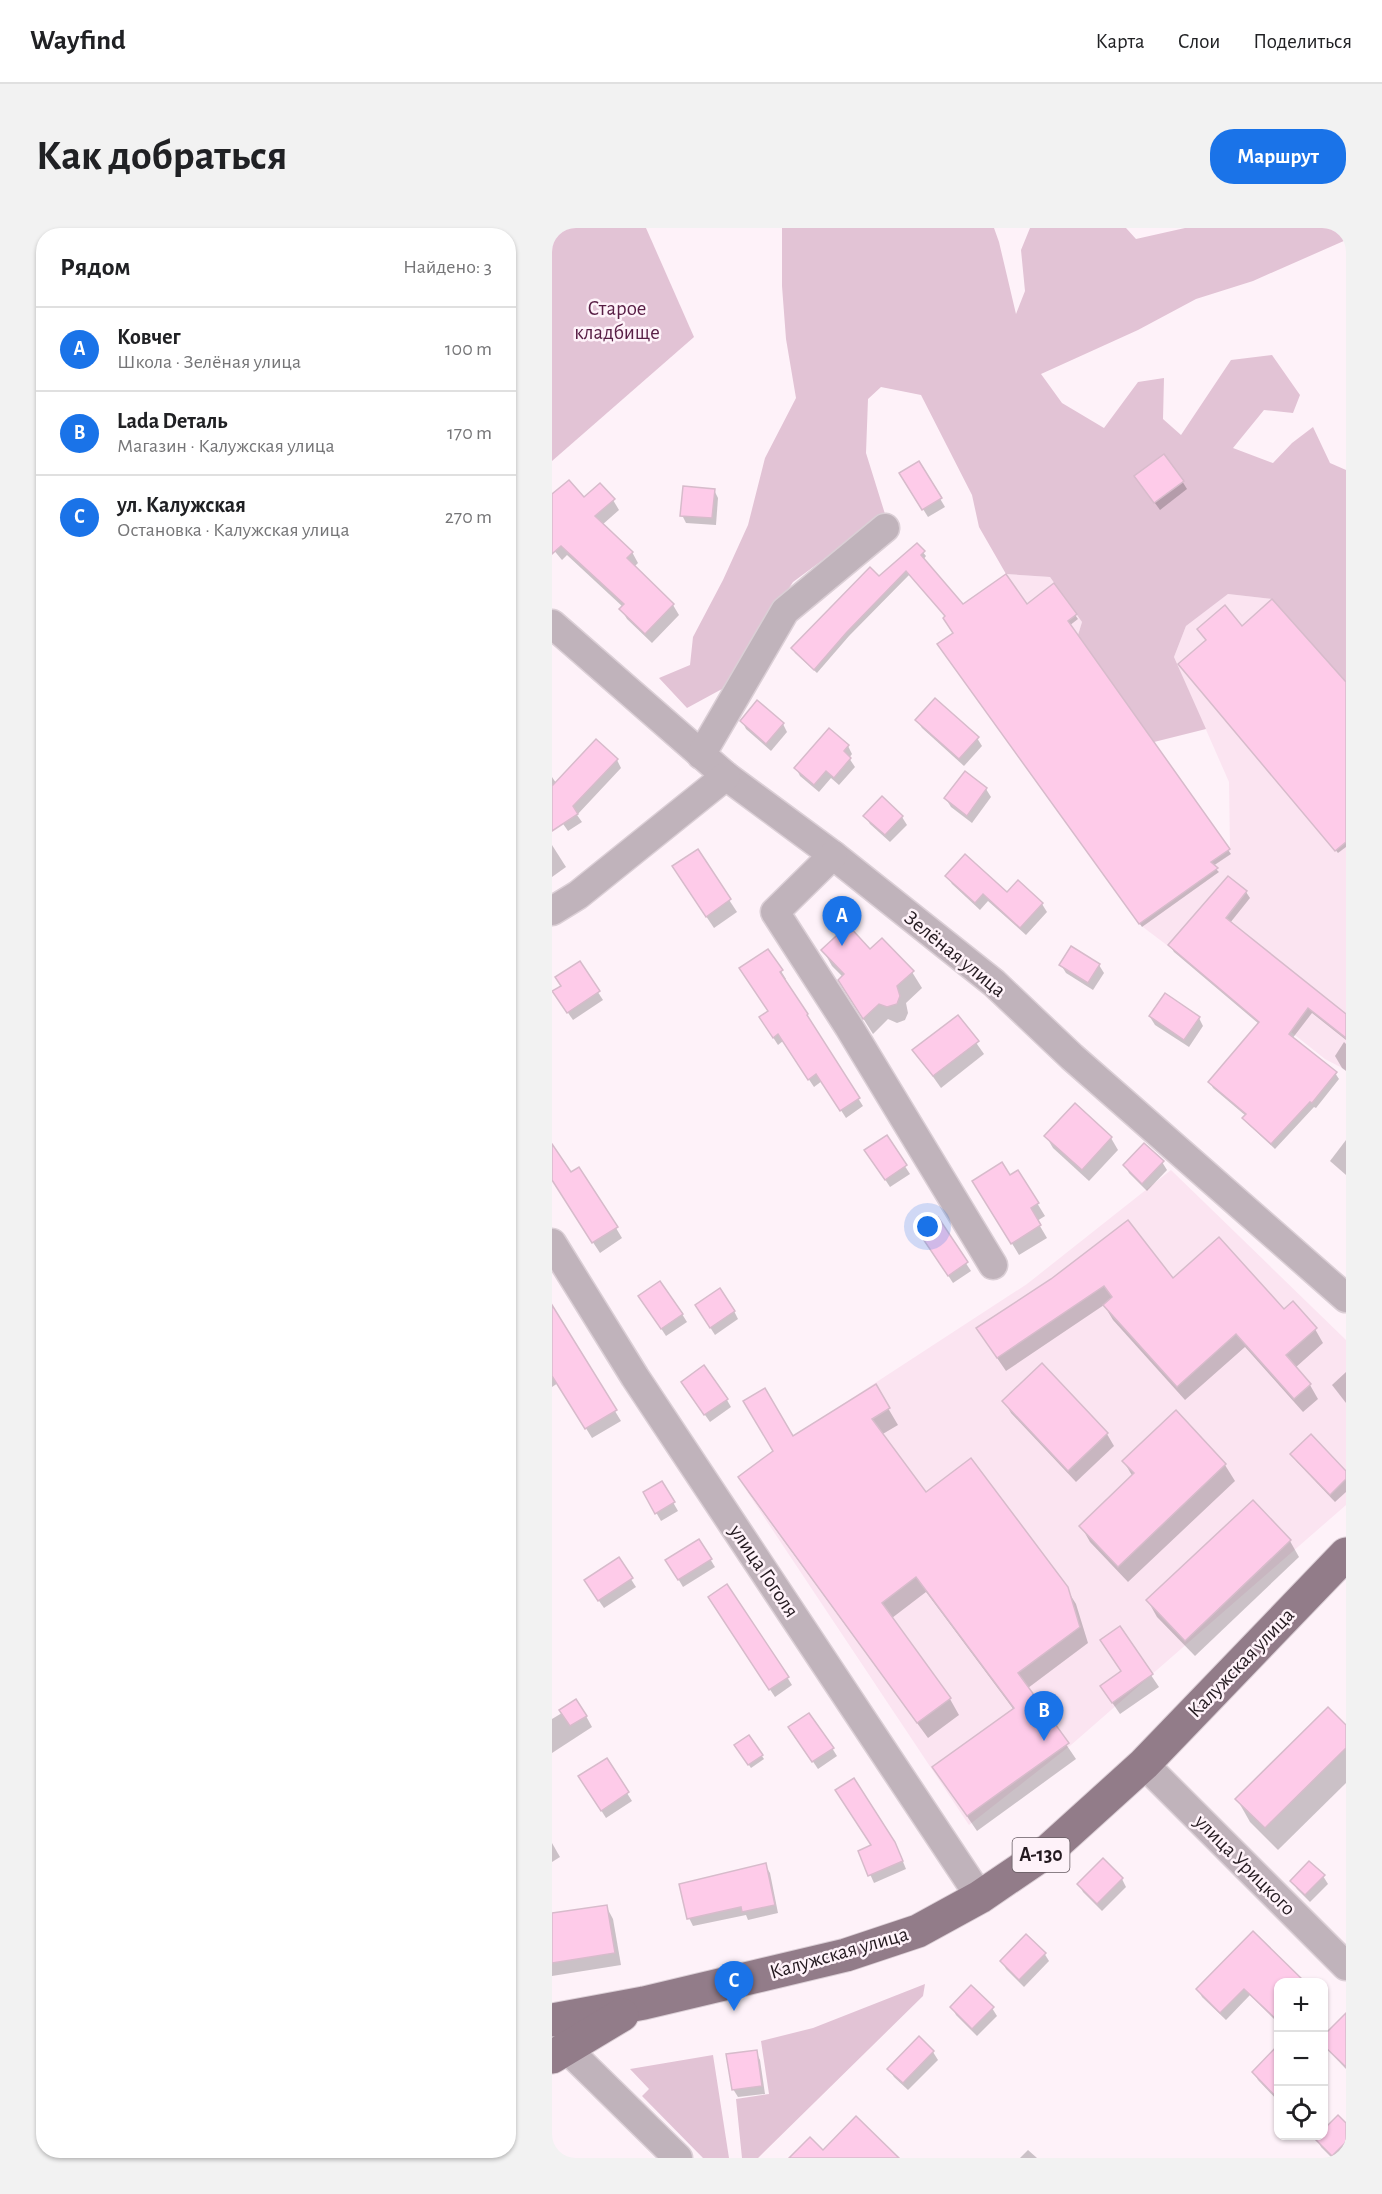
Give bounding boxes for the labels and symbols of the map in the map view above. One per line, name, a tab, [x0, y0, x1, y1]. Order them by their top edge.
park label: Старое кладбище	[574, 298, 660, 343]
pin: A	[822, 896, 862, 946]
street label: Зелёная улица	[900, 907, 1010, 1001]
your location	[913, 1212, 942, 1241]
street label: улица Гоголя	[725, 1520, 803, 1621]
street label: Калужская улица	[1184, 1604, 1299, 1722]
pin: B	[1024, 1692, 1064, 1741]
street label: улица Урицкого	[1190, 1810, 1299, 1919]
road number: А-130	[1012, 1838, 1070, 1872]
street label: Калужская улица	[767, 1923, 911, 1983]
pin: C	[714, 1962, 753, 2011]

